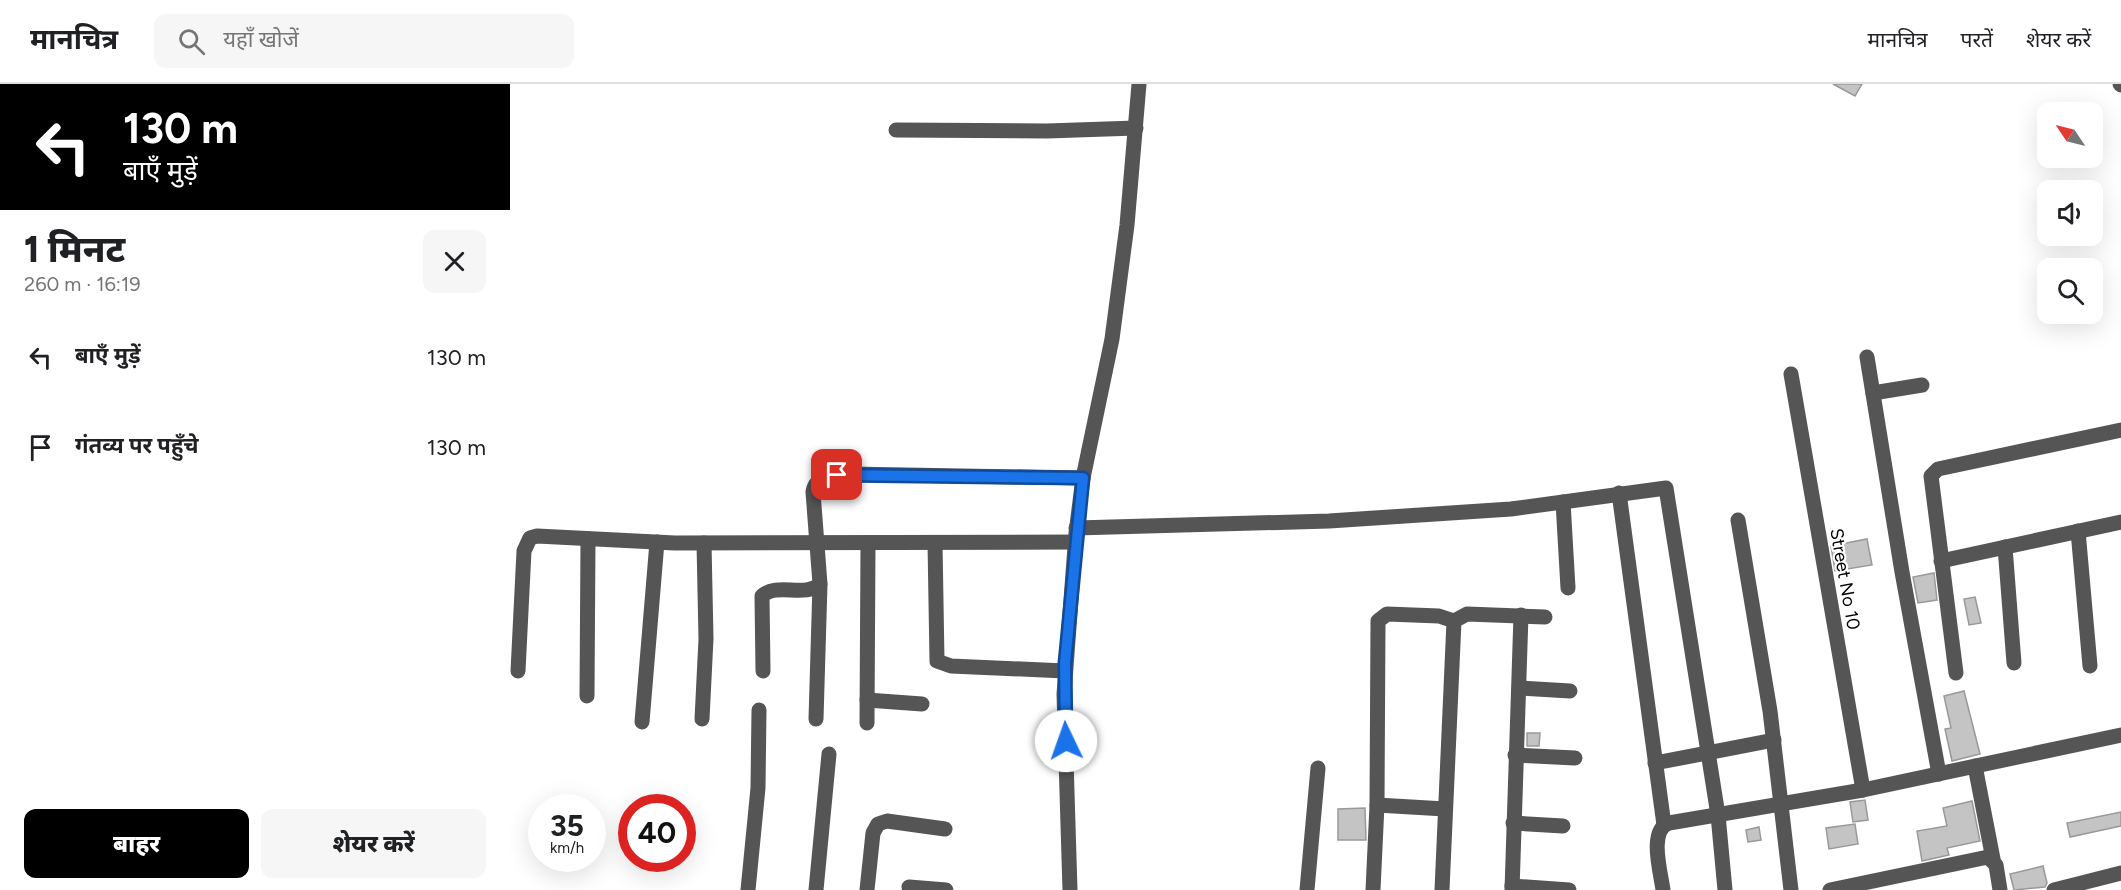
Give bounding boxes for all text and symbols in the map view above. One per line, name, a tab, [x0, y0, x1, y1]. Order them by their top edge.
search box	[154, 14, 574, 68]
text: मानचित्र	[30, 22, 118, 56]
icon: search	[175, 25, 208, 58]
text: यहाँ खोजें	[223, 26, 299, 53]
text: मानचित्र	[1868, 27, 1928, 52]
text: परतें	[1961, 27, 1993, 52]
text: शेयर करें	[2026, 27, 2091, 52]
north arrow	[2037, 102, 2103, 168]
map controls	[2037, 102, 2103, 324]
text: 130 m	[123, 103, 238, 154]
icon: left	[24, 108, 102, 186]
text: बाएँ मुड़ें	[123, 154, 198, 187]
button: sound	[2037, 180, 2103, 246]
text: 1 मिनट	[24, 228, 125, 271]
button: close	[423, 230, 486, 293]
button: search	[2037, 258, 2103, 324]
text: 260 m · 16:19	[24, 272, 140, 296]
icon: left	[24, 341, 57, 374]
text: बाएँ मुड़ें	[75, 342, 141, 369]
text: 130 m	[427, 344, 486, 371]
icon: arrive	[24, 431, 57, 464]
text: गंतव्य पर पहुँचे	[75, 432, 199, 459]
text: 130 m	[427, 434, 486, 461]
pin	[811, 449, 862, 500]
icon: arrive	[820, 458, 853, 491]
street label: Street No 10	[1825, 527, 1865, 631]
position arrow	[1034, 709, 1098, 773]
speed limit sign: 40	[618, 794, 696, 872]
text: 35	[550, 807, 584, 844]
button: बाहर	[24, 809, 249, 878]
button: शेयर करें	[261, 809, 486, 878]
text: km/h	[550, 839, 584, 857]

